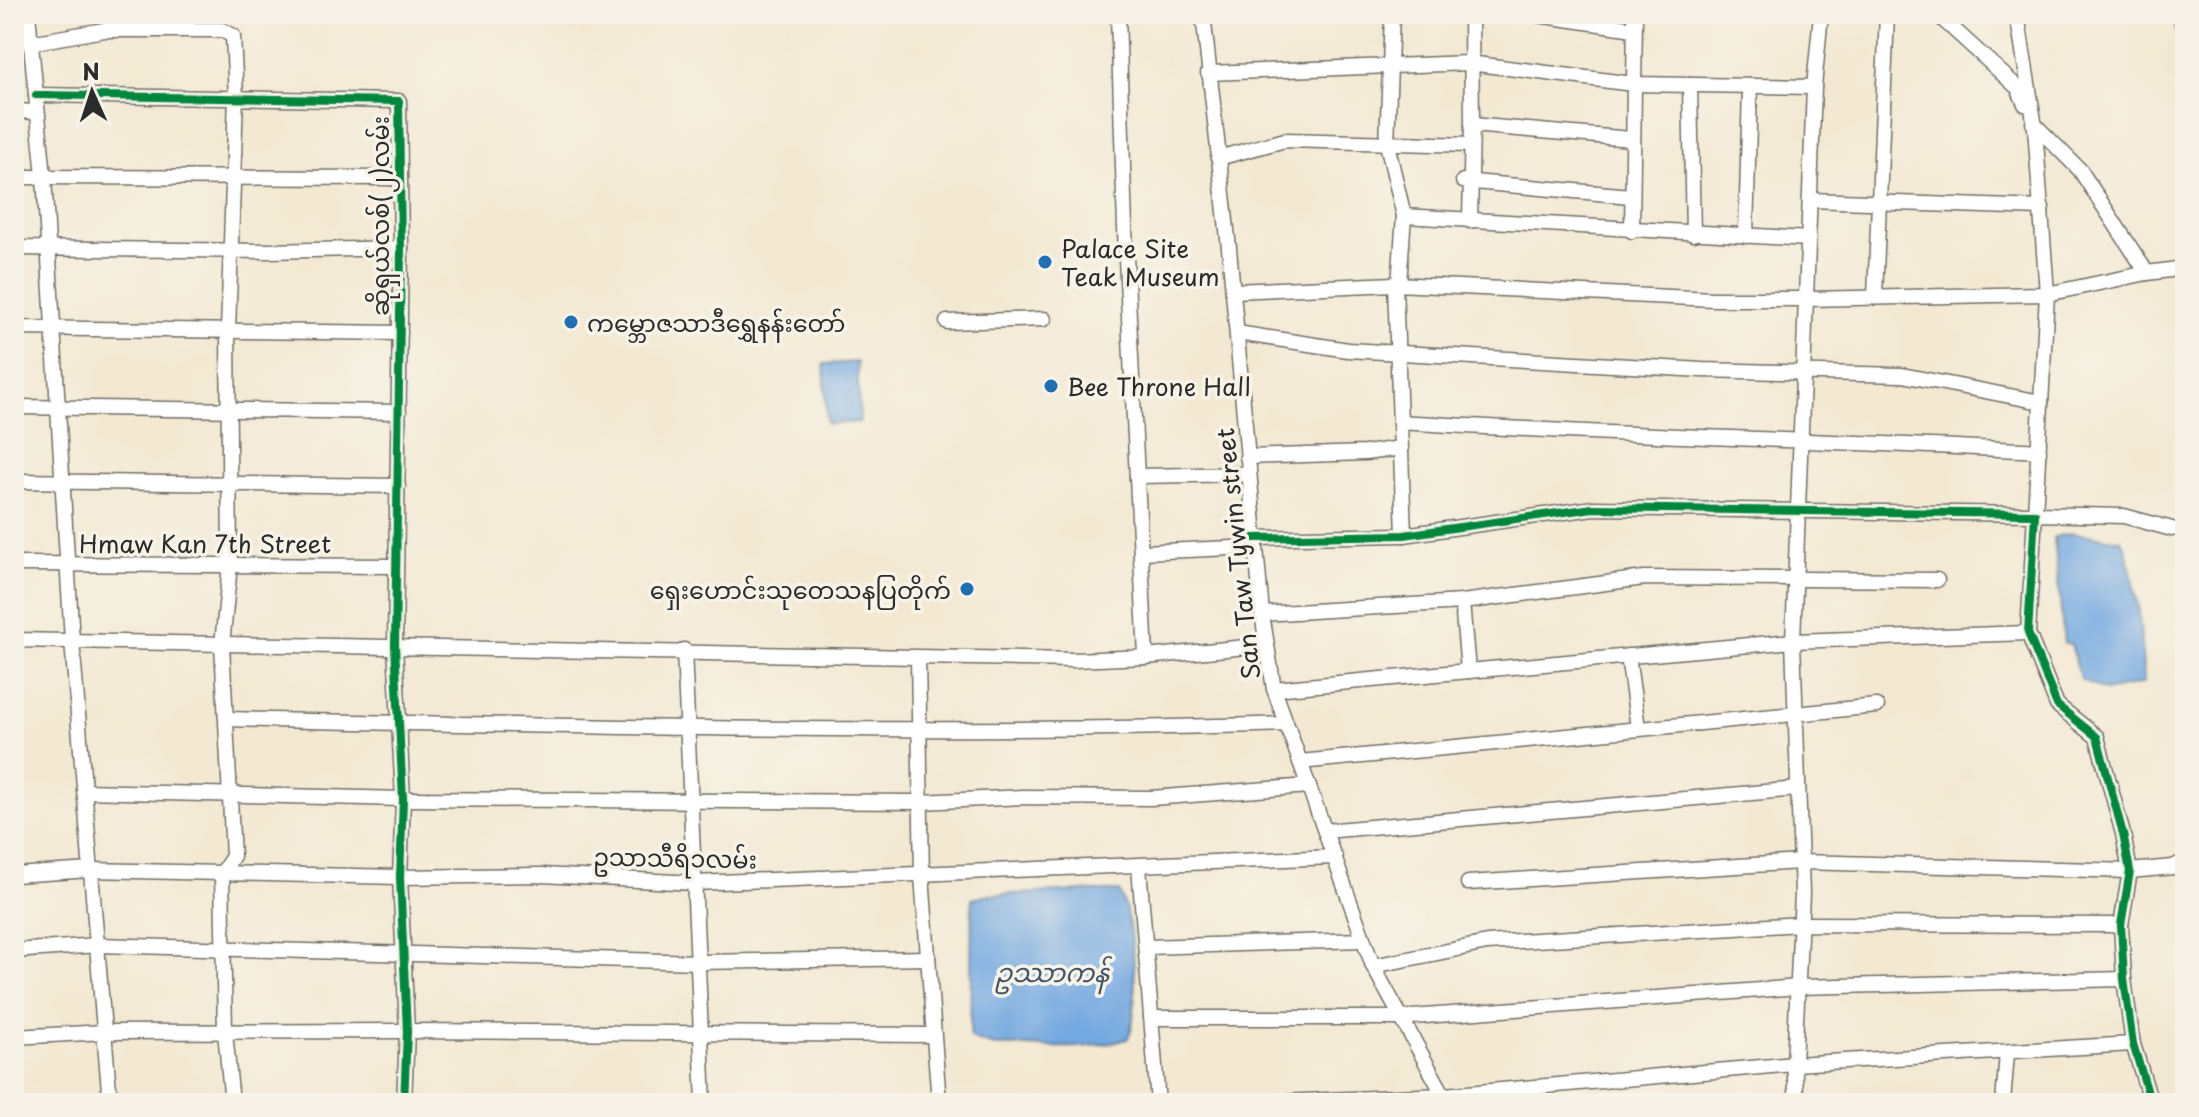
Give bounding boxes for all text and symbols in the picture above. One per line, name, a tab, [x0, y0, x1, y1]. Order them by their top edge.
north arrow	[52, 52, 132, 132]
text: N	[81, 54, 100, 87]
street label: ဆိုရှယ်လစ်(၂)လမ်း	[361, 116, 400, 316]
place label: Palace Site Teak Museum	[1061, 230, 1219, 294]
marker: Palace Site Teak Museum	[1036, 253, 1054, 271]
place label: ကမ္ဘောဇသာဒီရွှေနန်းတော်	[587, 304, 845, 343]
marker: ကမ္ဘောဇသာဒီရွှေနန်းတော်	[562, 313, 580, 331]
place label: Bee Throne Hall	[1067, 368, 1251, 404]
marker: Bee Throne Hall	[1042, 377, 1060, 395]
street label: San Taw Tywin street	[1206, 426, 1268, 681]
street label: Hmaw Kan 7th Street	[79, 525, 331, 561]
place label: ရှေးဟောင်းသုတေသနပြတိုက်	[650, 571, 951, 610]
marker: ရှေးဟောင်းသုတေသနပြတိုက်	[958, 580, 976, 598]
street label: ဥသာသီရိ၁လမ်း	[593, 838, 757, 879]
water label: ဥဿာကန်	[995, 952, 1113, 995]

